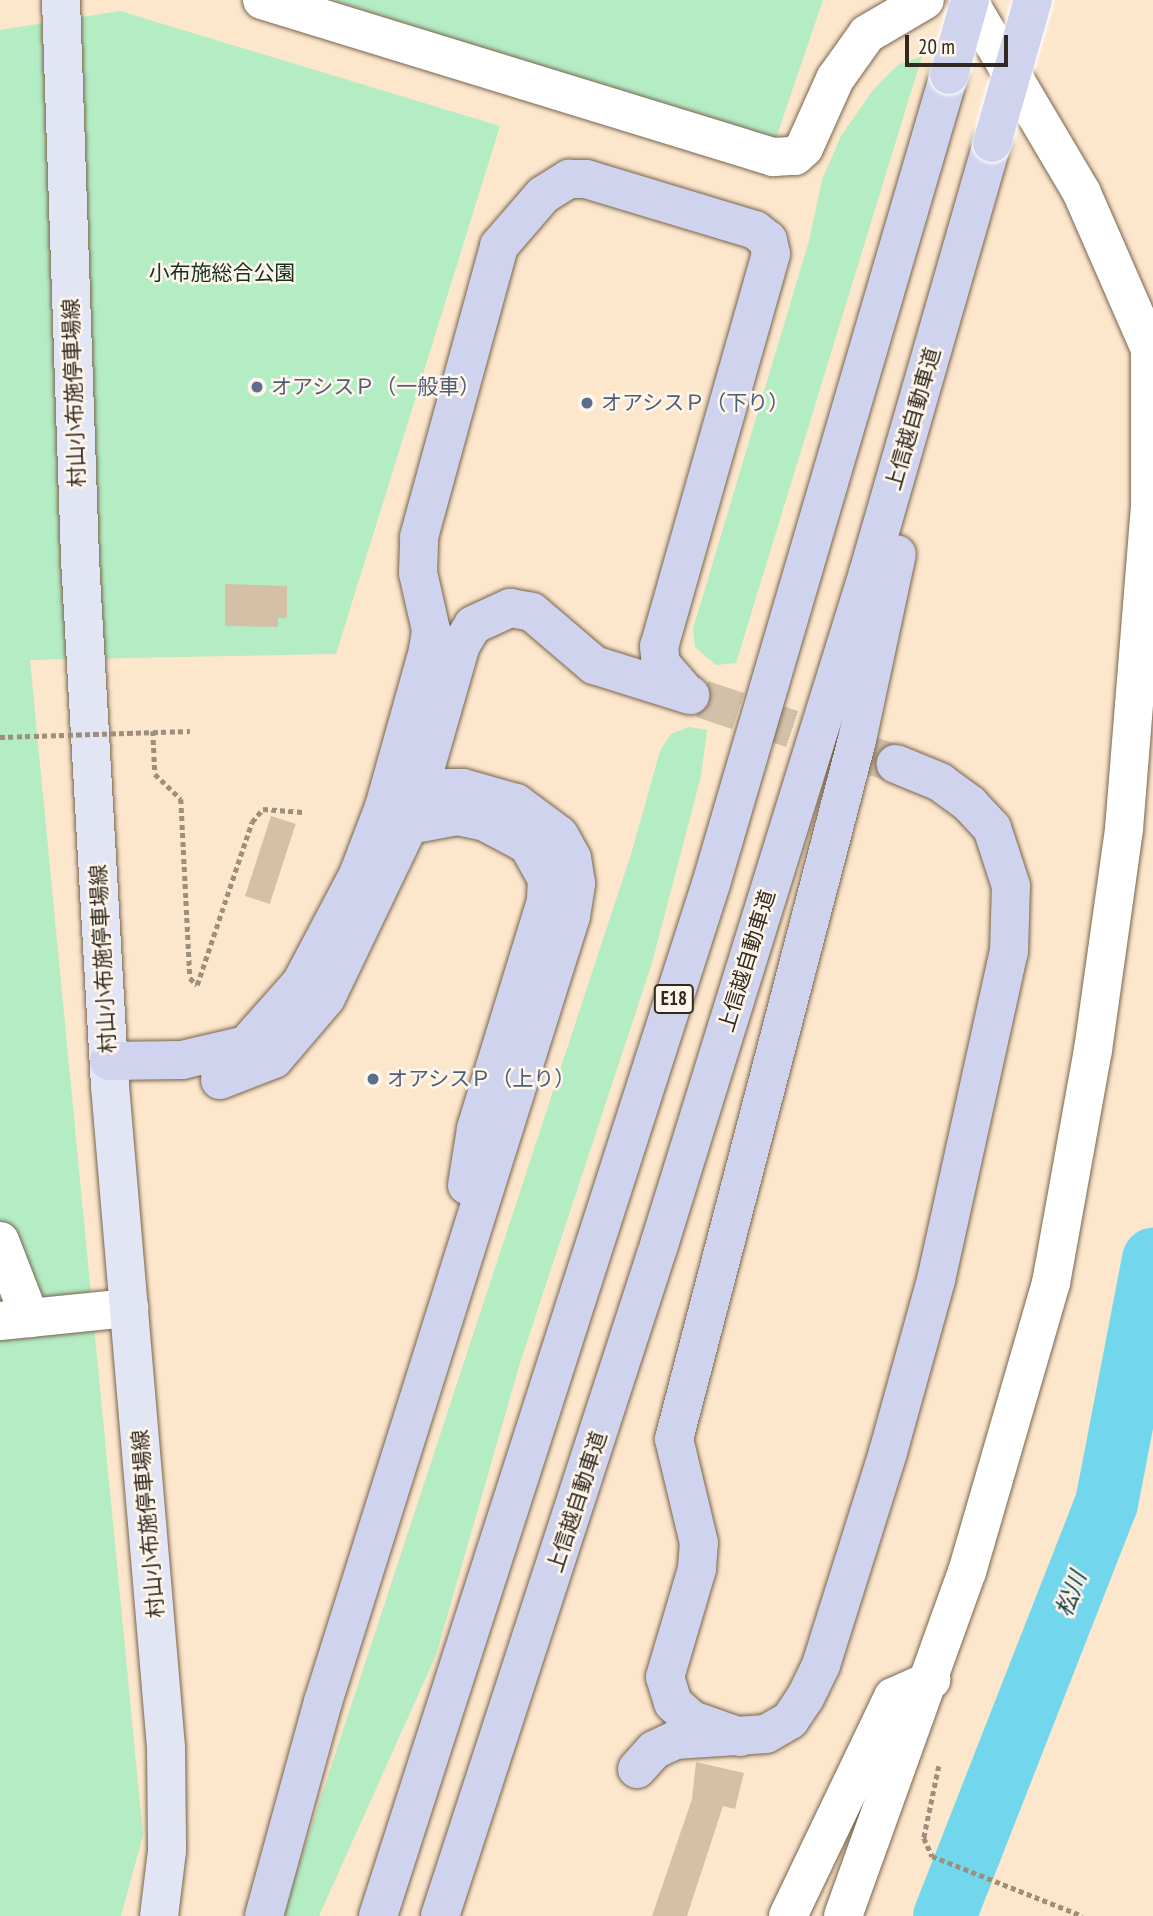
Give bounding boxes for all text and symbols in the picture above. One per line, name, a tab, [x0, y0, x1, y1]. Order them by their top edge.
scale bar	[908, 21, 1011, 65]
text: 20 m	[918, 33, 955, 60]
park label: 小布施総合公園	[149, 260, 295, 286]
street label: 村山小布施停車場線	[58, 298, 90, 488]
street label: 上信越自動車道	[881, 345, 945, 493]
place label: オアシスＰ（一般車）	[271, 374, 481, 400]
marker: オアシスＰ（一般車）	[249, 379, 265, 395]
place label: オアシスＰ（下り）	[601, 390, 790, 416]
marker: オアシスＰ（下り）	[579, 395, 595, 411]
street label: 村山小布施停車場線	[85, 864, 121, 1054]
street label: 上信越自動車道	[713, 887, 781, 1035]
road number: E18	[653, 984, 695, 1015]
place label: オアシスＰ（上り）	[387, 1066, 576, 1092]
marker: オアシスＰ（上り）	[365, 1071, 381, 1087]
street label: 上信越自動車道	[542, 1428, 612, 1576]
street label: 村山小布施停車場線	[127, 1429, 169, 1619]
water label: 松川	[1050, 1568, 1092, 1620]

